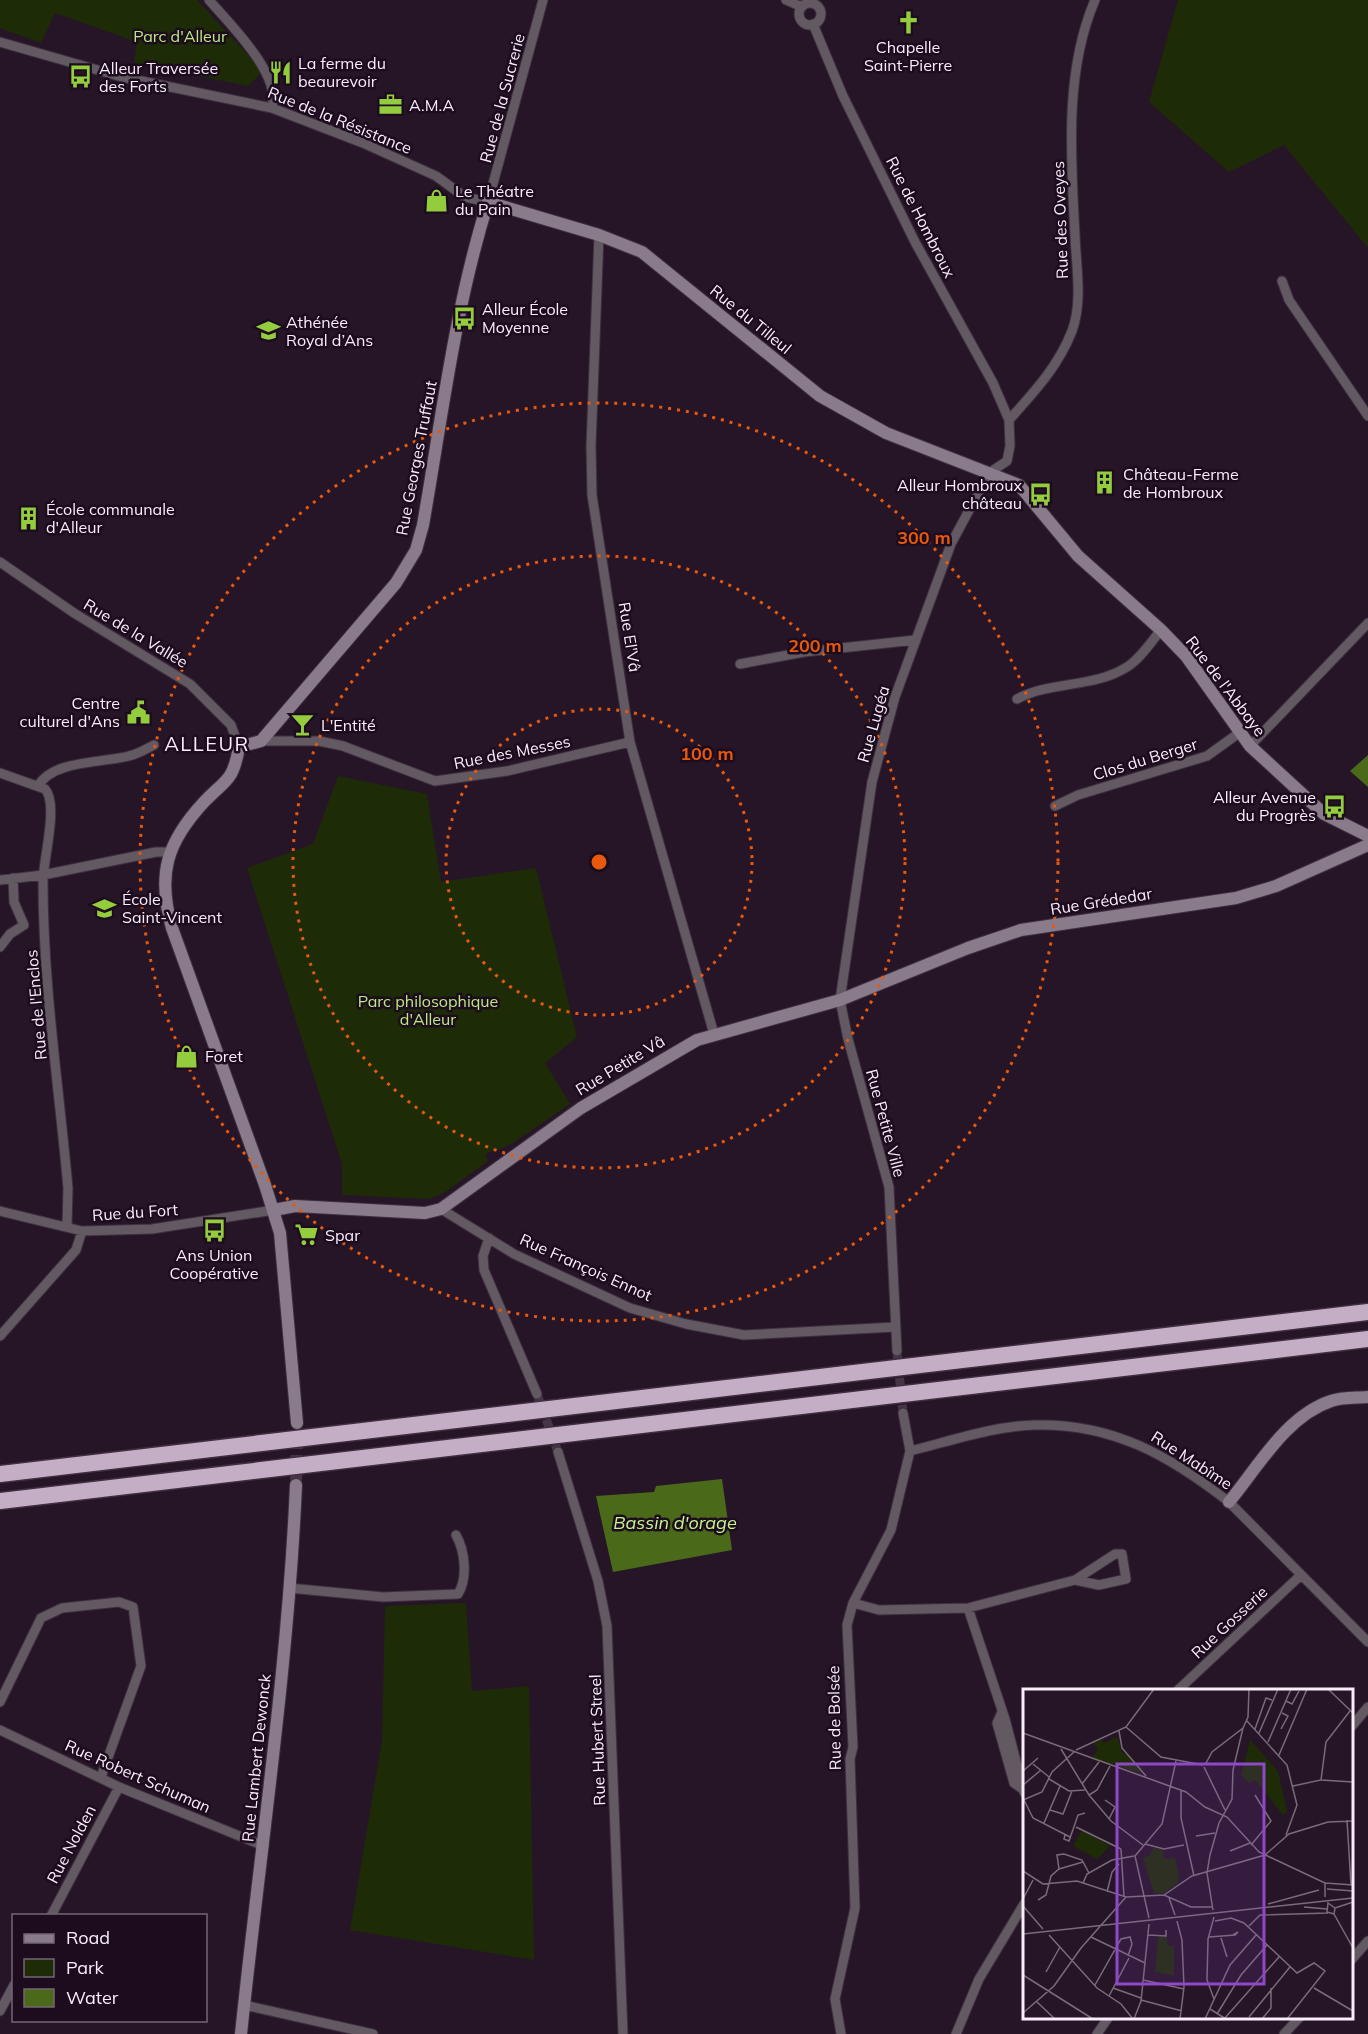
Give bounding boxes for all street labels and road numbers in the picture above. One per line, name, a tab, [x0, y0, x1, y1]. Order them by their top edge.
street label: Rue de la Sucrerie	[475, 31, 529, 165]
street label: Rue de la Résistance	[265, 82, 415, 158]
street label: Rue de Hombroux	[882, 153, 960, 281]
street label: Rue des Oveyes	[1048, 161, 1072, 279]
street label: Rue du Tilleul	[706, 280, 796, 358]
street label: Rue Georges Truffaut	[391, 379, 441, 537]
street label: Rue de la Vallée	[80, 594, 192, 672]
street label: Rue El'Vâ	[615, 601, 645, 673]
street label: Rue de l'Abbaye	[1182, 632, 1270, 740]
street label: Rue Lugéa	[853, 683, 893, 765]
street label: Rue des Messes	[452, 731, 572, 773]
street label: Clos du Berger	[1090, 734, 1200, 784]
street label: Rue Grédedar	[1049, 883, 1153, 919]
street label: Rue de l'Enclos	[21, 949, 51, 1061]
street label: Rue Petite Vâ	[572, 1031, 668, 1099]
street label: Rue Petite Ville	[862, 1067, 910, 1179]
street label: Rue du Fort	[91, 1199, 179, 1225]
street label: Rue François Ennot	[517, 1229, 655, 1305]
street label: Rue Mabîme	[1148, 1426, 1236, 1494]
street label: Rue Gosserie	[1187, 1582, 1271, 1662]
street label: Rue de Bolsée	[823, 1665, 845, 1771]
street label: Rue Lambert Dewonck	[237, 1672, 275, 1843]
street label: Rue Hubert Streel	[585, 1674, 609, 1806]
street label: Rue Robert Schuman	[62, 1735, 214, 1817]
street label: Rue Nolden	[42, 1801, 100, 1887]

